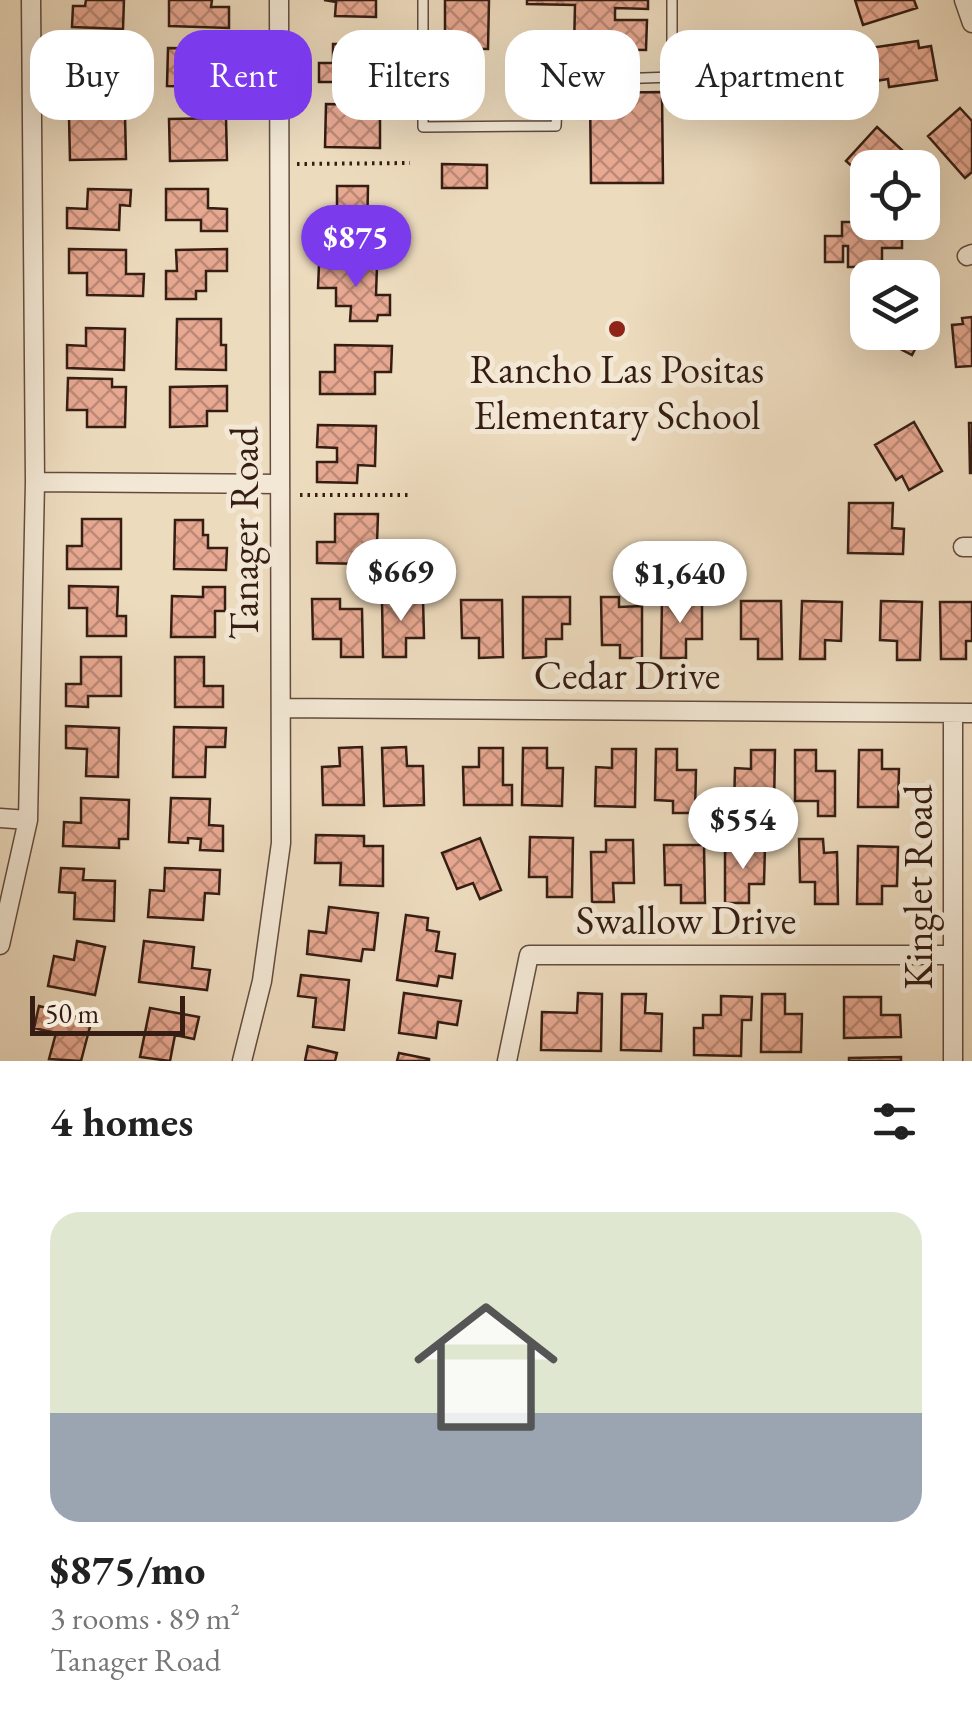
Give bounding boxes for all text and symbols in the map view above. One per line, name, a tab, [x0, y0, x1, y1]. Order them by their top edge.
chip: Buy	[30, 30, 154, 120]
chip: Rent	[174, 30, 312, 120]
chip: Filters	[332, 30, 485, 120]
chip: New	[505, 30, 640, 120]
chip: Apartment	[660, 30, 879, 120]
map controls	[850, 150, 940, 350]
button: locate	[850, 150, 940, 240]
pin: $875	[297, 205, 415, 290]
text: $875	[323, 216, 389, 258]
button: layers	[850, 260, 940, 350]
marker: Rancho Las Positas Elementary School	[606, 318, 628, 340]
place label: Rancho Las Positas Elementary School	[470, 343, 764, 441]
street label: Tanager Road	[218, 425, 270, 640]
pin: $669	[342, 539, 460, 624]
pin: $1,640	[599, 541, 761, 626]
text: $669	[368, 550, 434, 592]
text: $1,640	[635, 552, 725, 594]
street label: Cedar Drive	[534, 649, 720, 701]
street label: Kinglet Road	[892, 784, 944, 990]
pin: $554	[684, 787, 802, 872]
text: $554	[710, 798, 776, 840]
street label: Swallow Drive	[576, 894, 796, 946]
scale bar	[30, 991, 185, 1036]
text: 50 m	[45, 995, 99, 1031]
text: 4 homes	[50, 1094, 193, 1149]
icon: filters	[867, 1094, 922, 1149]
icon: home	[396, 1277, 576, 1457]
text: $875/mo	[50, 1542, 206, 1597]
text: 3 rooms · 89 m²	[50, 1597, 240, 1639]
text: Tanager Road	[50, 1639, 221, 1681]

